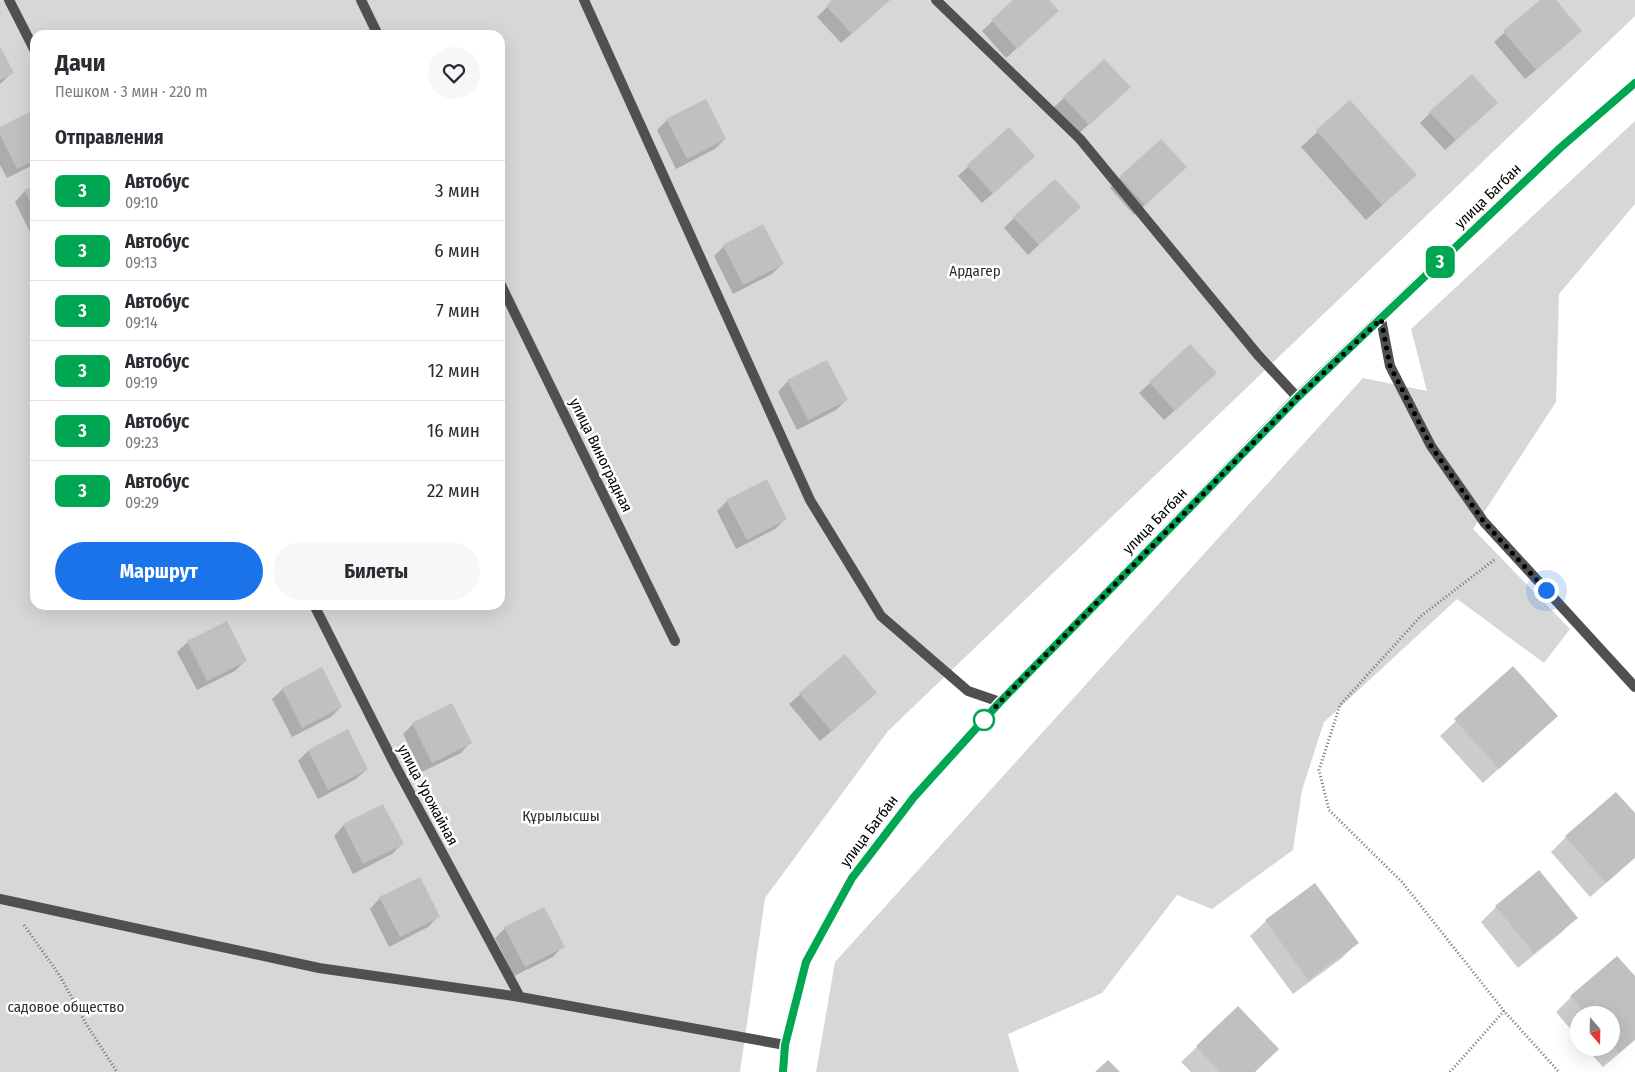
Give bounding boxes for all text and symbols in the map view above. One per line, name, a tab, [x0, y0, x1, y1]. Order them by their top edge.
button: heart	[428, 47, 480, 99]
text: Дачи	[55, 49, 106, 77]
text: Пешком · 3 мин · 220 m	[55, 82, 208, 101]
text: Отправления	[55, 126, 164, 149]
street label: улица Багбан	[1451, 160, 1525, 232]
text: Автобус	[125, 170, 189, 193]
text: 3 мин	[435, 179, 480, 202]
text: 3	[78, 180, 87, 202]
text: 09:10	[125, 193, 158, 212]
text: Автобус	[125, 230, 189, 253]
text: 6 мин	[434, 239, 480, 262]
text: 3	[78, 240, 87, 262]
line badge: 3	[1424, 246, 1456, 278]
text: 3	[1436, 251, 1444, 273]
text: 09:13	[125, 253, 157, 272]
park label: Ардагер	[949, 262, 1001, 280]
text: Автобус	[125, 290, 189, 313]
text: 7 мин	[436, 299, 480, 322]
text: 3	[78, 300, 87, 322]
text: 09:14	[125, 313, 158, 332]
text: Автобус	[125, 350, 189, 373]
text: 12 мин	[428, 359, 480, 382]
text: 3	[78, 360, 87, 382]
text: 09:19	[125, 373, 158, 392]
street label: улица Виноградная	[566, 395, 636, 515]
text: Автобус	[125, 410, 189, 433]
text: 16 мин	[427, 419, 480, 442]
text: 3	[78, 420, 87, 442]
text: 09:23	[125, 433, 159, 452]
text: Автобус	[125, 470, 189, 493]
text: 22 мин	[427, 479, 480, 502]
text: 3	[78, 480, 87, 502]
street label: улица Багбан	[1119, 484, 1191, 558]
text: 09:29	[125, 493, 159, 512]
button: Маршрут	[55, 542, 263, 600]
button: Билеты	[273, 542, 480, 600]
your location	[1534, 578, 1559, 603]
unlabelled marker	[973, 709, 995, 731]
street label: улица Урожайная	[394, 741, 462, 849]
street label: улица Багбан	[836, 792, 902, 870]
park label: Құрылысшы	[522, 807, 600, 825]
park label: садовое общество	[8, 998, 125, 1016]
north arrow	[1570, 1006, 1620, 1056]
map controls	[1570, 1006, 1620, 1056]

